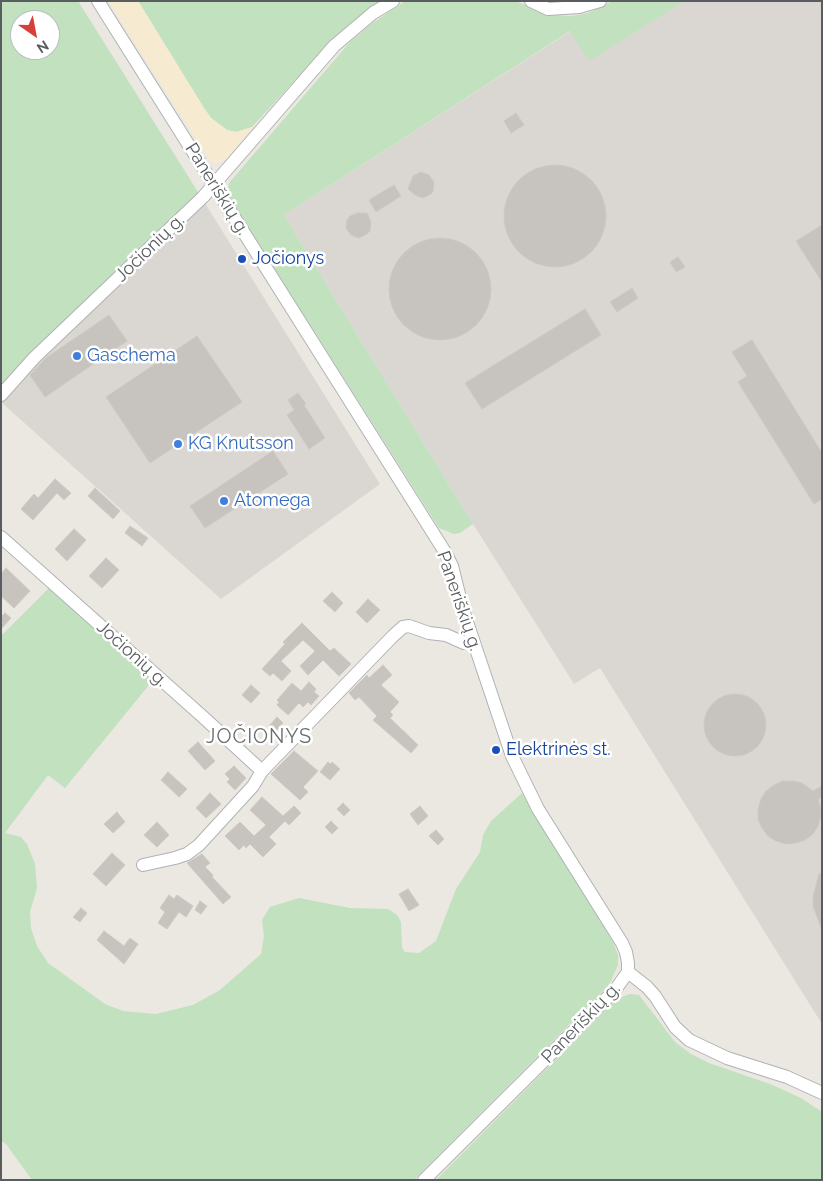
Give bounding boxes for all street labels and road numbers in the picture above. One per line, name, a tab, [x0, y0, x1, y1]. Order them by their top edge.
street label: Paneriškių g.	[180, 139, 254, 239]
street label: Jočionių g.	[111, 210, 189, 286]
street label: Paneriškių g.	[432, 548, 486, 654]
street label: Jočionių g.	[92, 617, 172, 691]
street label: Paneriškių g.	[537, 978, 625, 1068]

